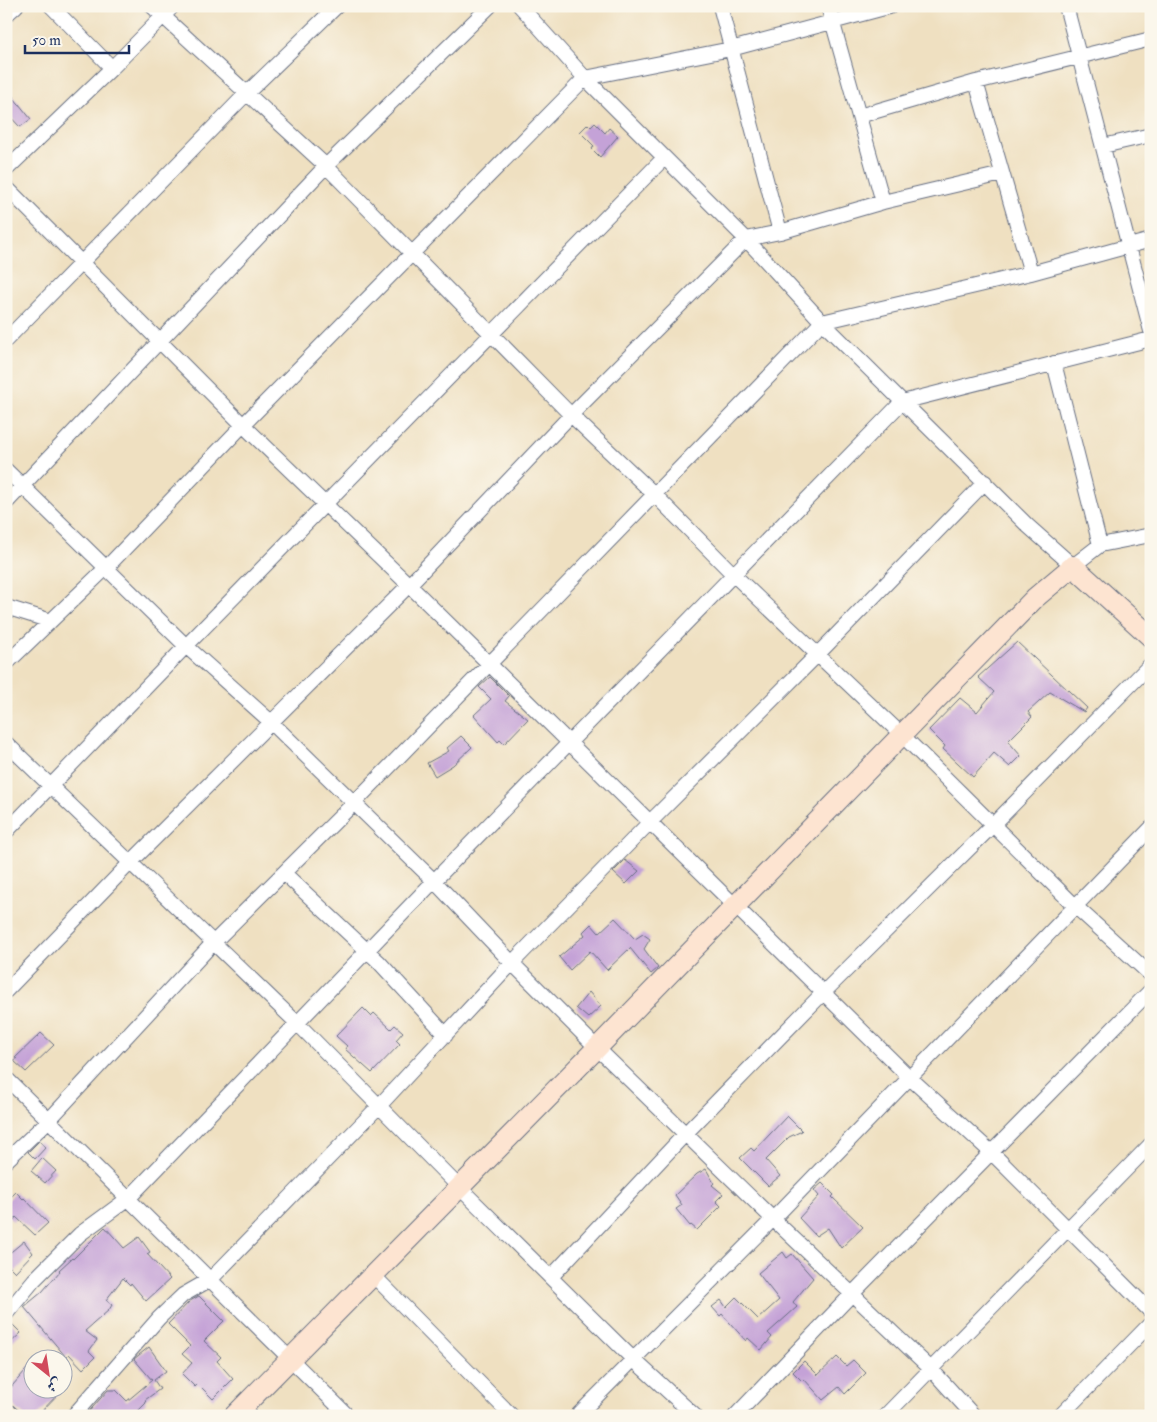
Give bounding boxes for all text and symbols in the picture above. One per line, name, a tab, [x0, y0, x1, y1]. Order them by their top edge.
scale bar	[25, 22, 129, 54]
text: 50 m	[32, 31, 61, 50]
north arrow	[22, 1350, 72, 1400]
text: ش	[44, 1374, 65, 1396]

